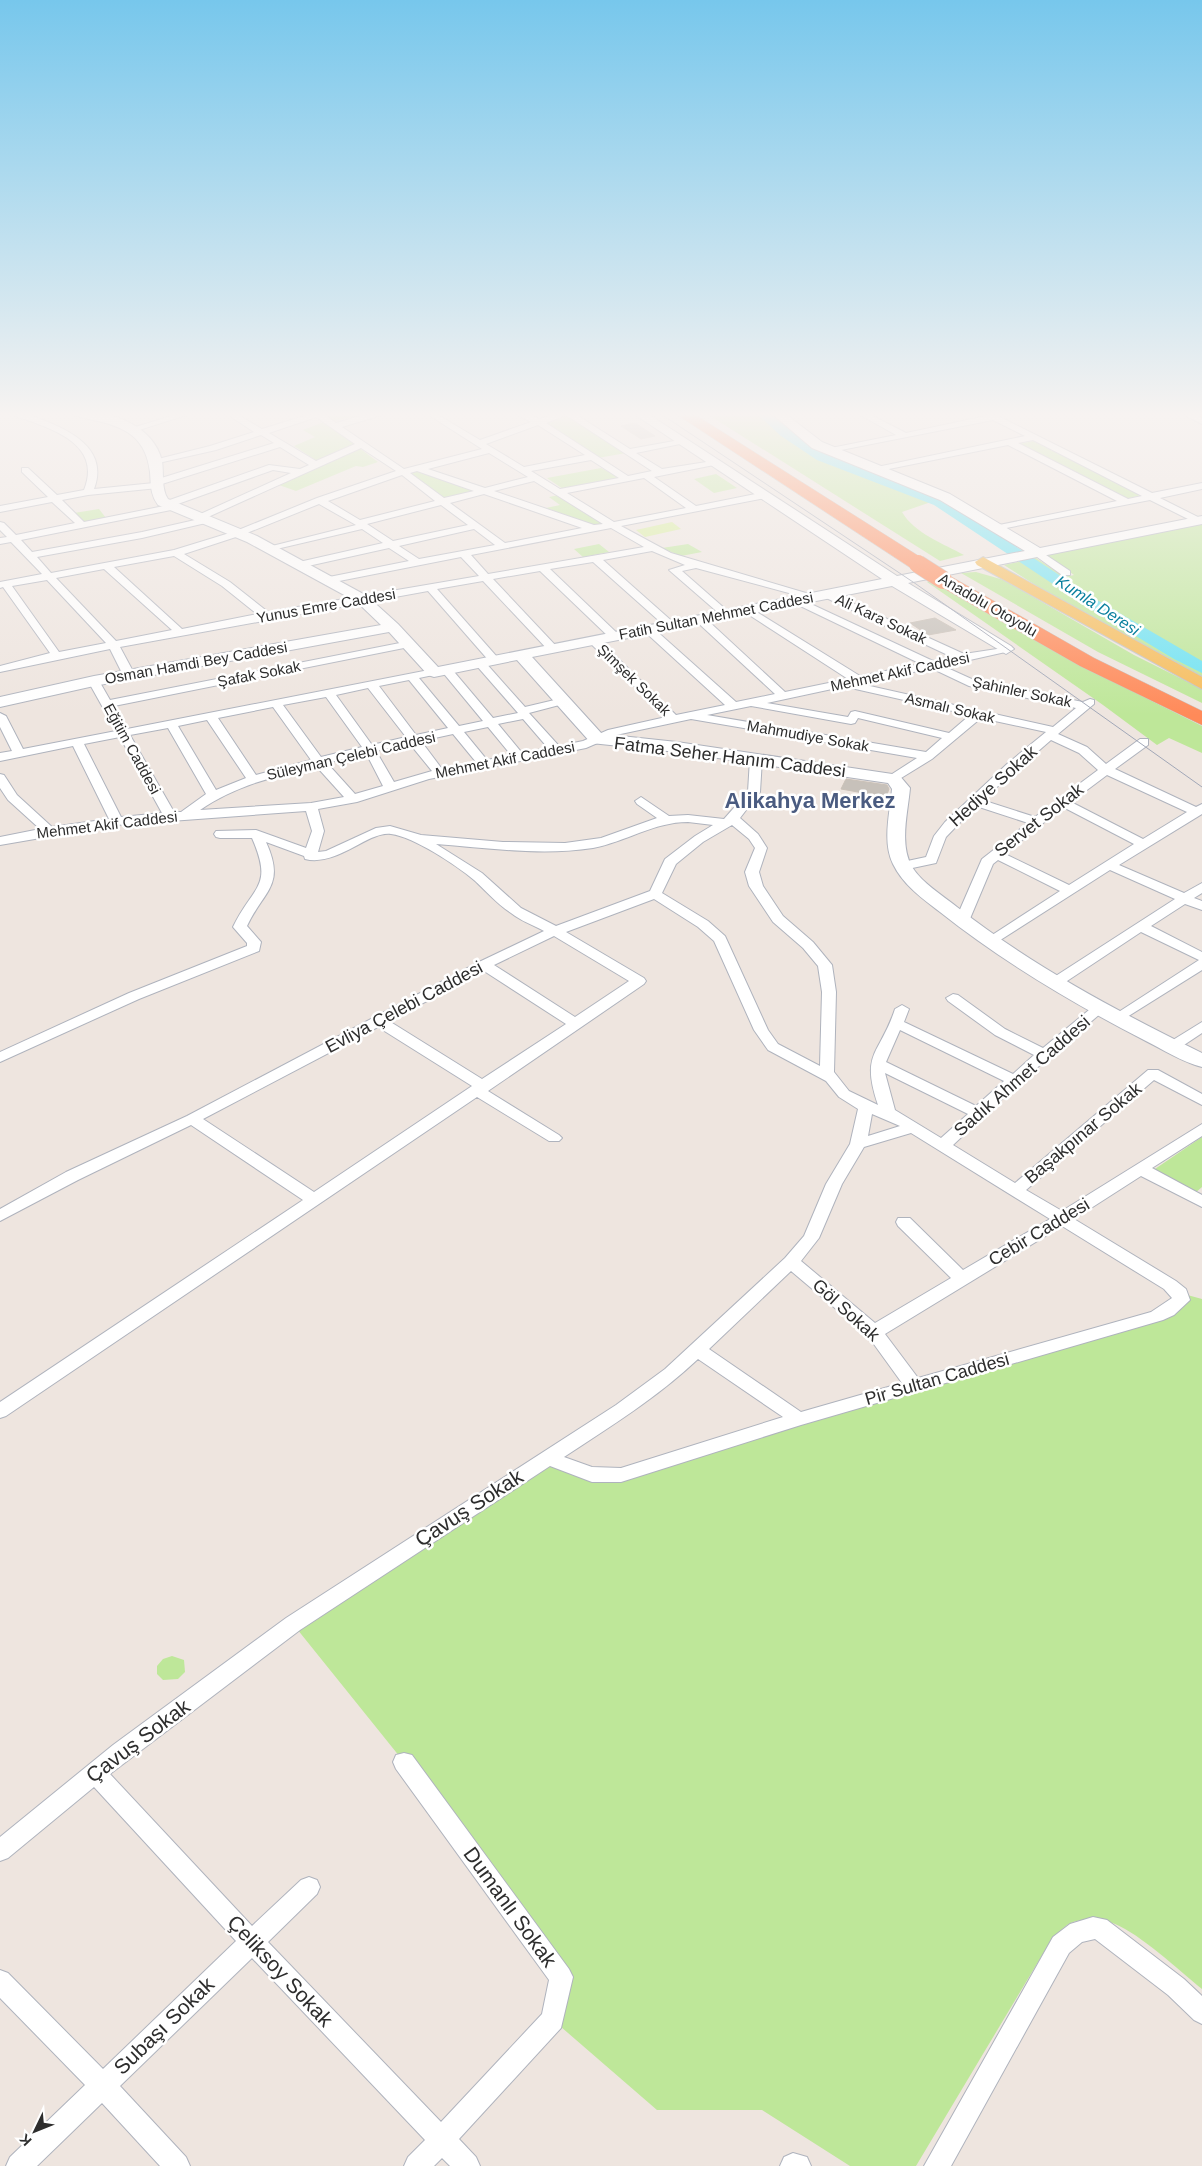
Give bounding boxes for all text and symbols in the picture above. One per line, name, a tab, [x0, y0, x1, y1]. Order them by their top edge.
street label: Anadolu Otoyolu	[936, 569, 1041, 640]
water label: Kumla Deresi	[1053, 572, 1143, 639]
street label: Yunus Emre Caddesi	[255, 585, 397, 626]
street label: Fatih Sultan Mehmet Caddesi	[617, 588, 815, 643]
street label: Ali Kara Sokak	[833, 590, 930, 647]
street label: Osman Hamdi Bey Caddesi	[103, 638, 289, 687]
street label: Şimşek Sokak	[594, 641, 675, 719]
street label: Mehmet Akif Caddesi	[829, 648, 971, 695]
street label: Şafak Sokak	[216, 657, 302, 690]
street label: Şahinler Sokak	[971, 673, 1074, 710]
street label: Asmalı Sokak	[904, 689, 997, 726]
street label: Eğitim Caddesi	[101, 701, 164, 797]
street label: Mahmudiye Sokak	[746, 716, 871, 755]
street label: Süleyman Çelebi Caddesi	[265, 728, 437, 783]
street label: Fatma Seher Hanım Caddesi	[613, 733, 847, 781]
street label: Mehmet Akif Caddesi	[434, 738, 576, 781]
street label: Hediye Sokak	[945, 741, 1042, 831]
street label: Servet Sokak	[991, 779, 1088, 861]
district label: Alikahya Merkez	[724, 788, 896, 813]
street label: Mehmet Akif Caddesi	[36, 807, 178, 842]
street label: Evliya Çelebi Caddesi	[322, 957, 486, 1057]
street label: Sadık Ahmet Caddesi	[950, 1012, 1094, 1140]
street label: Başakpınar Sokak	[1021, 1078, 1146, 1188]
street label: Cebir Caddesi	[985, 1194, 1093, 1270]
street label: Göl Sokak	[808, 1275, 884, 1346]
street label: Pir Sultan Caddesi	[863, 1349, 1011, 1409]
street label: Çavuş Sokak	[411, 1464, 527, 1551]
street label: Çavuş Sokak	[81, 1694, 194, 1787]
street label: Dumanlı Sokak	[459, 1842, 562, 1971]
street label: Çeliksoy Sokak	[223, 1910, 338, 2031]
street label: Subaşı Sokak	[109, 1972, 219, 2079]
north arrow	[10, 2106, 60, 2156]
text: K	[16, 2131, 35, 2149]

